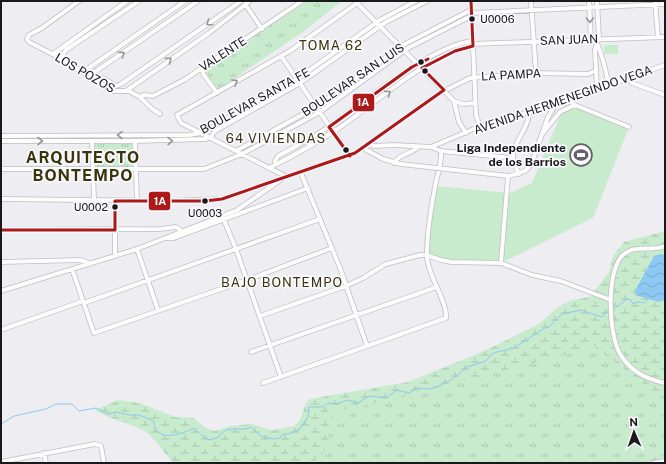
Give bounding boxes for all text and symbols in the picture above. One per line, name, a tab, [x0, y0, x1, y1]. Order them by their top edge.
place label: U0006	[480, 13, 515, 25]
marker: U0006	[467, 14, 477, 24]
one-way arrow	[586, 17, 594, 23]
one-way arrow	[206, 18, 213, 26]
street label: SAN JUAN	[540, 32, 598, 48]
street label: VALENTE	[197, 34, 249, 74]
district label: TOMA 62	[299, 38, 363, 53]
street label: BOULEVAR SAN LUIS	[299, 40, 407, 120]
street label: LOS POZOS	[52, 50, 118, 96]
one-way arrow	[117, 52, 124, 59]
unlabelled marker	[416, 57, 426, 67]
one-way arrow	[165, 58, 172, 65]
street label: AVENIDA HERMENEGINDO VEGA	[472, 63, 655, 137]
street label: BOULEVAR SANTA FE	[198, 65, 312, 137]
unlabelled marker	[420, 66, 430, 76]
street label: LA PAMPA	[481, 66, 542, 84]
one-way arrow	[231, 80, 238, 87]
one-way arrow	[384, 90, 391, 98]
line badge: 1A	[352, 93, 375, 112]
text: 1A	[357, 96, 369, 108]
one-way arrow	[117, 131, 123, 139]
district label: 64 VIVIENDAS	[226, 131, 326, 146]
one-way arrow	[167, 136, 173, 145]
one-way arrow	[37, 137, 43, 145]
place label: Liga Independiente de los Barrios	[457, 141, 566, 169]
sports icon: Liga Independiente de los Barrios	[568, 142, 594, 168]
unlabelled marker	[341, 145, 351, 155]
district label: ARQUITECTO BONTEMPO	[26, 148, 140, 185]
line badge: 1A	[148, 191, 171, 211]
text: 1A	[154, 195, 166, 207]
marker: U0003	[200, 196, 210, 206]
place label: U0002	[74, 201, 108, 213]
marker: U0002	[110, 202, 120, 212]
place label: U0003	[188, 207, 222, 219]
district label: BAJO BONTEMPO	[221, 275, 343, 290]
north arrow	[614, 412, 654, 452]
text: N	[629, 416, 638, 428]

